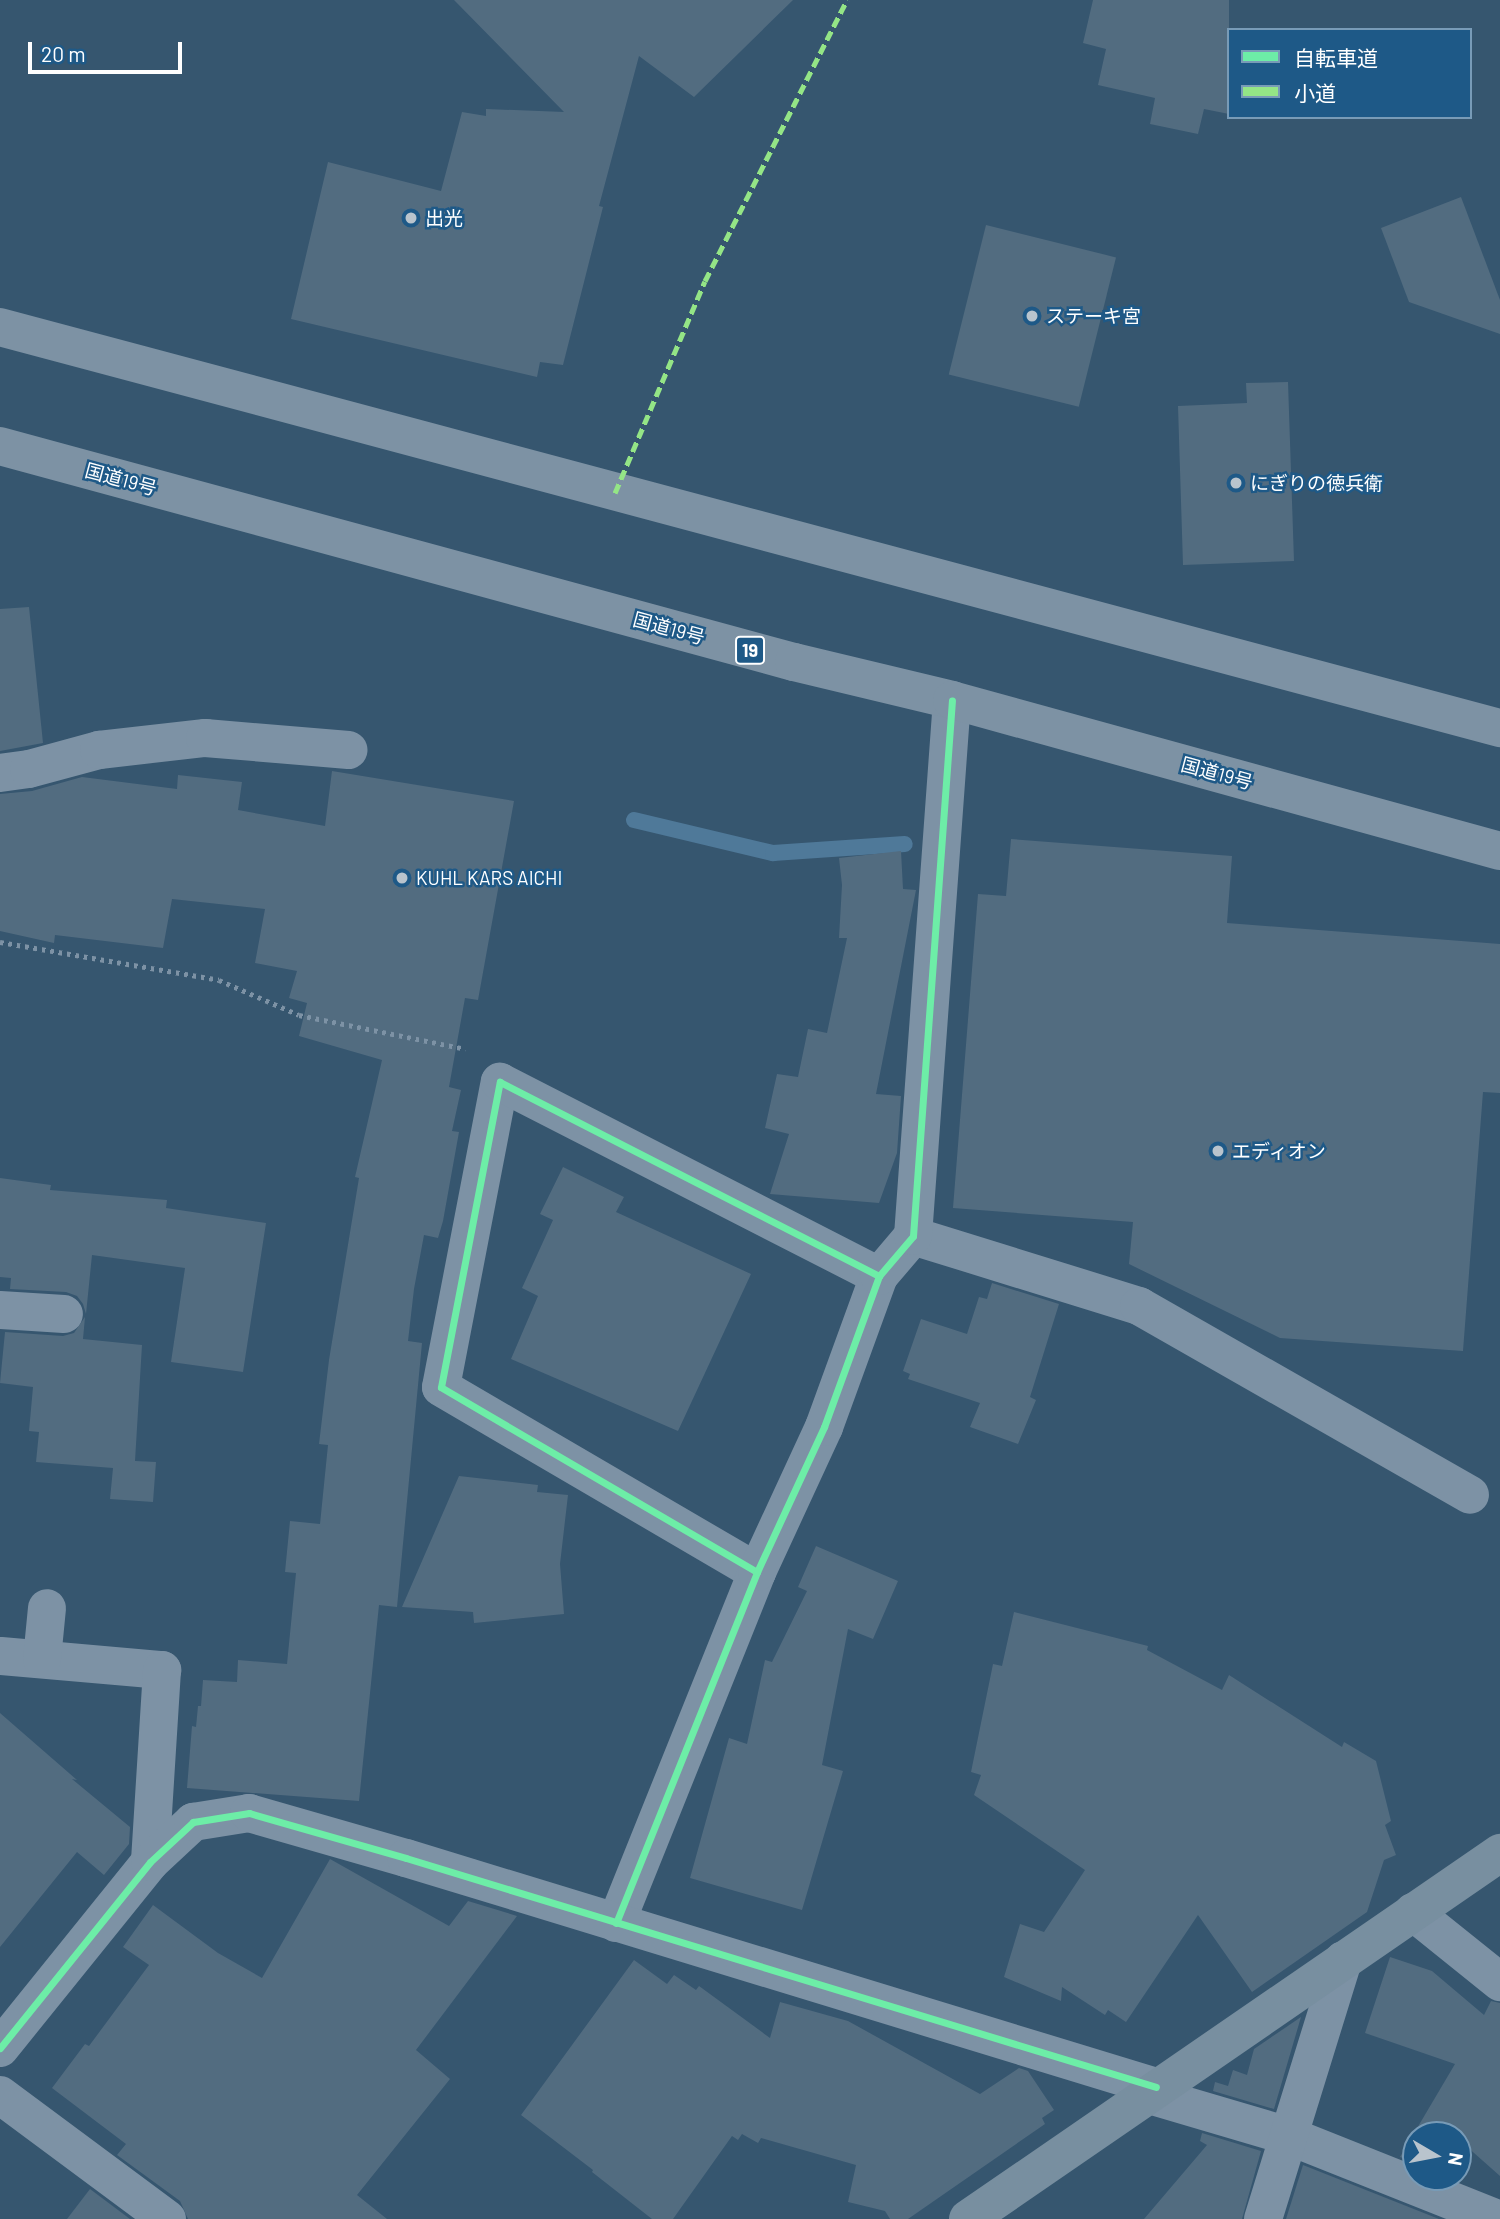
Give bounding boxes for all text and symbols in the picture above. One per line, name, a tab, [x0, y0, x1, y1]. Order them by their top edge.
scale bar	[32, 28, 186, 72]
legend	[1227, 28, 1472, 119]
text: 20 m	[41, 41, 86, 66]
text: 自転車道	[1294, 45, 1378, 70]
text: 小道	[1294, 80, 1336, 105]
place label: 出光	[425, 207, 463, 229]
marker: 出光	[403, 210, 419, 226]
place label: ステーキ宮	[1046, 305, 1141, 327]
marker: ステーキ宮	[1024, 308, 1040, 324]
street label: 国道19号	[83, 458, 159, 500]
place label: にぎりの徳兵衛	[1250, 472, 1383, 494]
marker: にぎりの徳兵衛	[1228, 475, 1244, 491]
street label: 国道19号	[631, 607, 707, 649]
road number: 19	[734, 636, 766, 664]
street label: 国道19号	[1179, 752, 1255, 794]
place label: KUHL KARS AICHI	[416, 867, 562, 889]
marker: KUHL KARS AICHI	[394, 870, 410, 886]
place label: エディオン	[1232, 1140, 1327, 1162]
marker: エディオン	[1210, 1143, 1226, 1159]
north arrow	[1402, 2121, 1472, 2191]
text: N	[1444, 2151, 1469, 2168]

